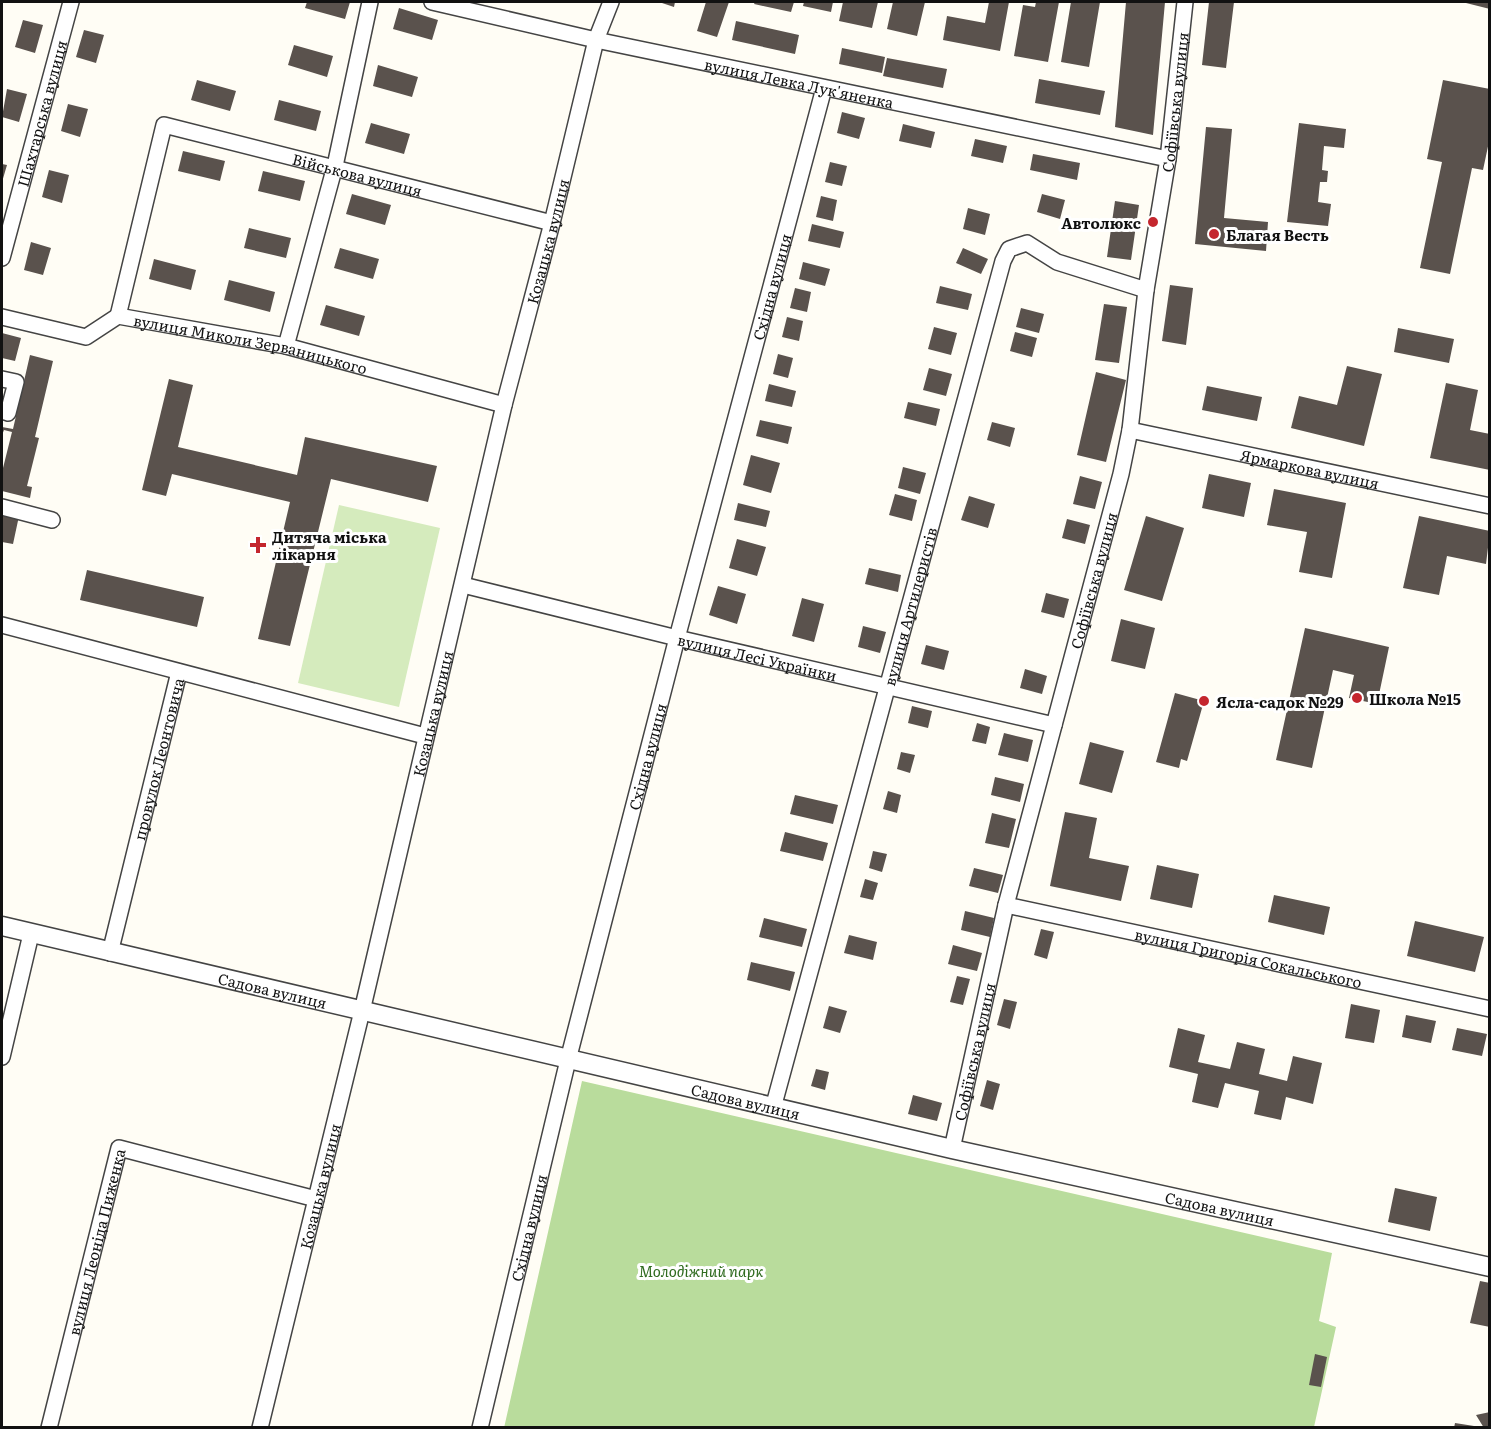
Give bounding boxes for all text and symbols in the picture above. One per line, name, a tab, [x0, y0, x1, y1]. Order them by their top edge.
street label: Софіївська вулиця	[1154, 31, 1193, 174]
street label: Шахтарська вулиця	[10, 37, 72, 189]
street label: вулиця Левка Лук'яненка	[703, 51, 897, 113]
street label: Військова вулиця	[290, 146, 425, 201]
street label: Козацька вулиця	[520, 176, 574, 307]
place label: Автолюкс	[1061, 211, 1141, 234]
marker: Автолюкс	[1146, 215, 1160, 229]
place label: Благая Весть	[1226, 223, 1329, 246]
marker: Благая Весть	[1207, 227, 1221, 241]
street label: Східна вулиця	[746, 231, 796, 342]
street label: вулиця Миколи Зерваницького	[132, 308, 370, 379]
street label: Ярмаркова вулиця	[1239, 442, 1381, 494]
street label: Софіївська вулиця	[1063, 509, 1122, 651]
street label: вулиця Артилеристів	[877, 524, 942, 688]
place label: Дитяча міська лікарня	[272, 525, 387, 565]
marker: Дитяча міська лікарня	[249, 536, 267, 554]
street label: вулиця Лесі Українки	[676, 627, 839, 686]
street label: Козацька вулиця	[406, 648, 458, 779]
street label: провулок Леонтовича	[127, 674, 189, 842]
place label: Школа №15	[1369, 687, 1461, 710]
place label: Ясла-садок №29	[1216, 690, 1344, 713]
marker: Школа №15	[1350, 691, 1364, 705]
marker: Ясла-садок №29	[1197, 694, 1211, 708]
street label: Східна вулиця	[622, 700, 671, 812]
street label: вулиця Григорія Сокальського	[1133, 921, 1364, 993]
street label: Садова вулиця	[216, 966, 329, 1013]
street label: Софіївська вулиця	[947, 980, 1000, 1123]
street label: Садова вулиця	[689, 1077, 803, 1124]
street label: Козацька вулиця	[293, 1121, 346, 1251]
street label: вулиця Леоніда Пиженка	[61, 1145, 130, 1338]
street label: Східна вулиця	[504, 1172, 552, 1284]
street label: Садова вулиця	[1163, 1185, 1277, 1231]
park label: Молодіжний парк	[639, 1259, 763, 1282]

